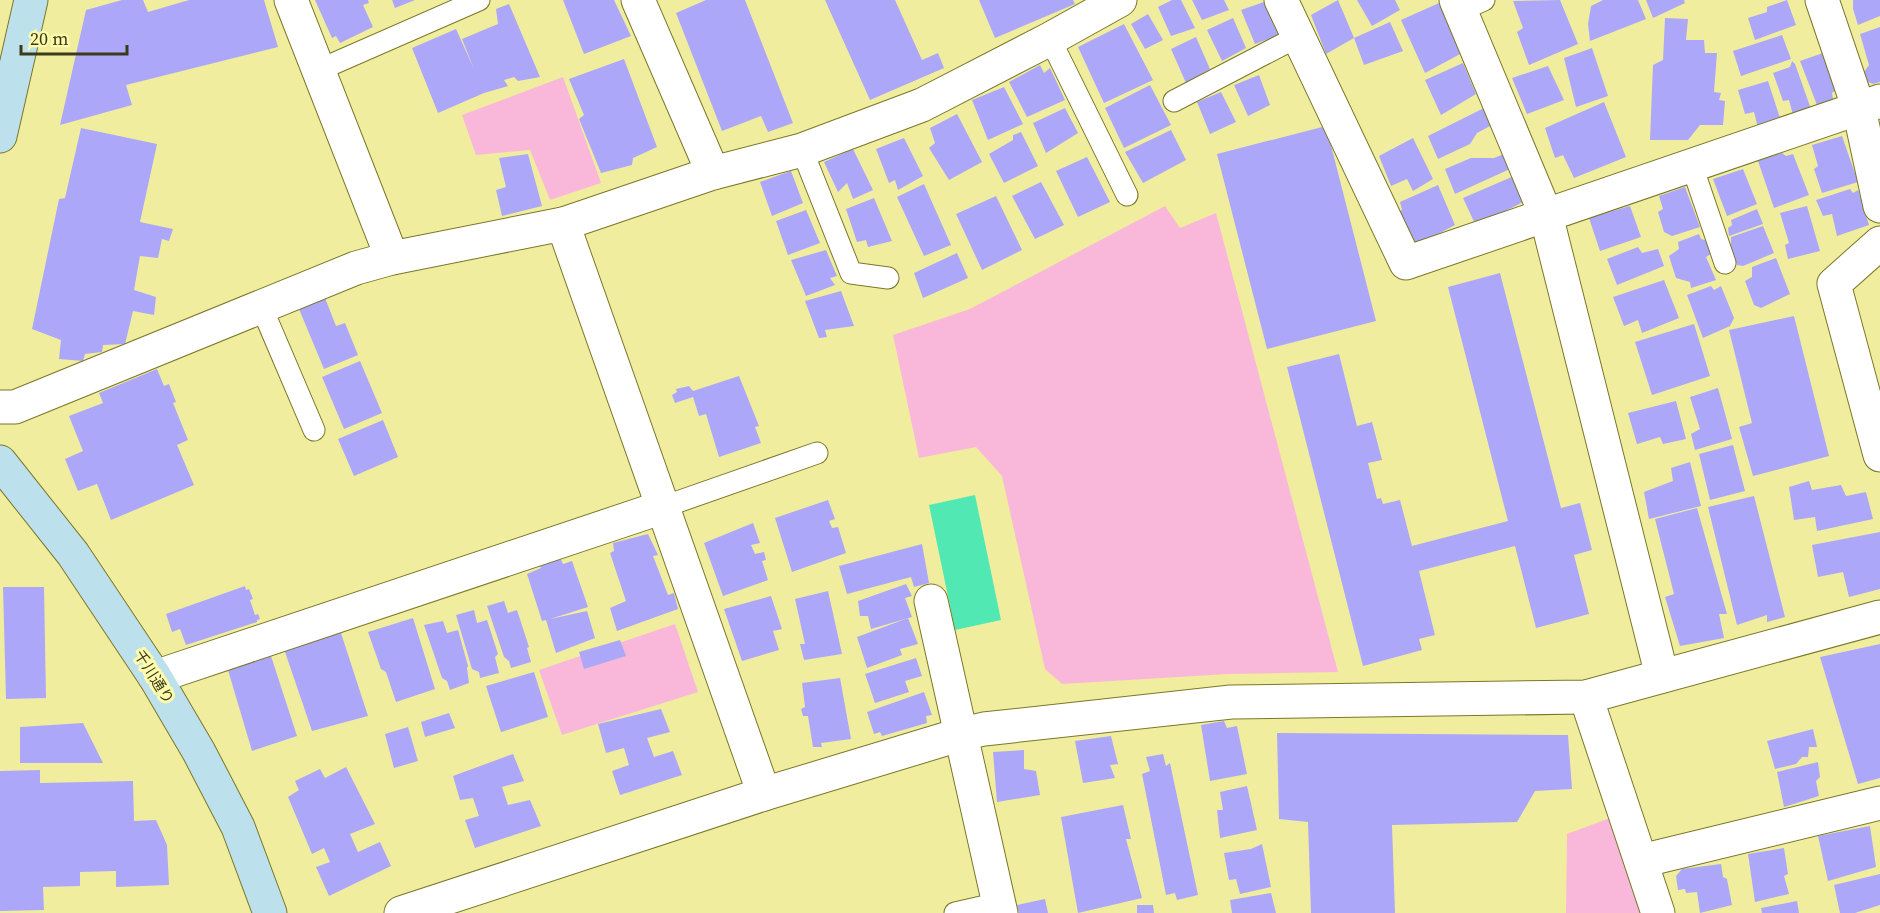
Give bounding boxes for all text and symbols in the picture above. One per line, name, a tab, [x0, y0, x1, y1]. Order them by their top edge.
scale bar	[21, 18, 128, 56]
text: 20 m	[30, 26, 68, 51]
street label: 千川通り	[130, 646, 179, 708]

